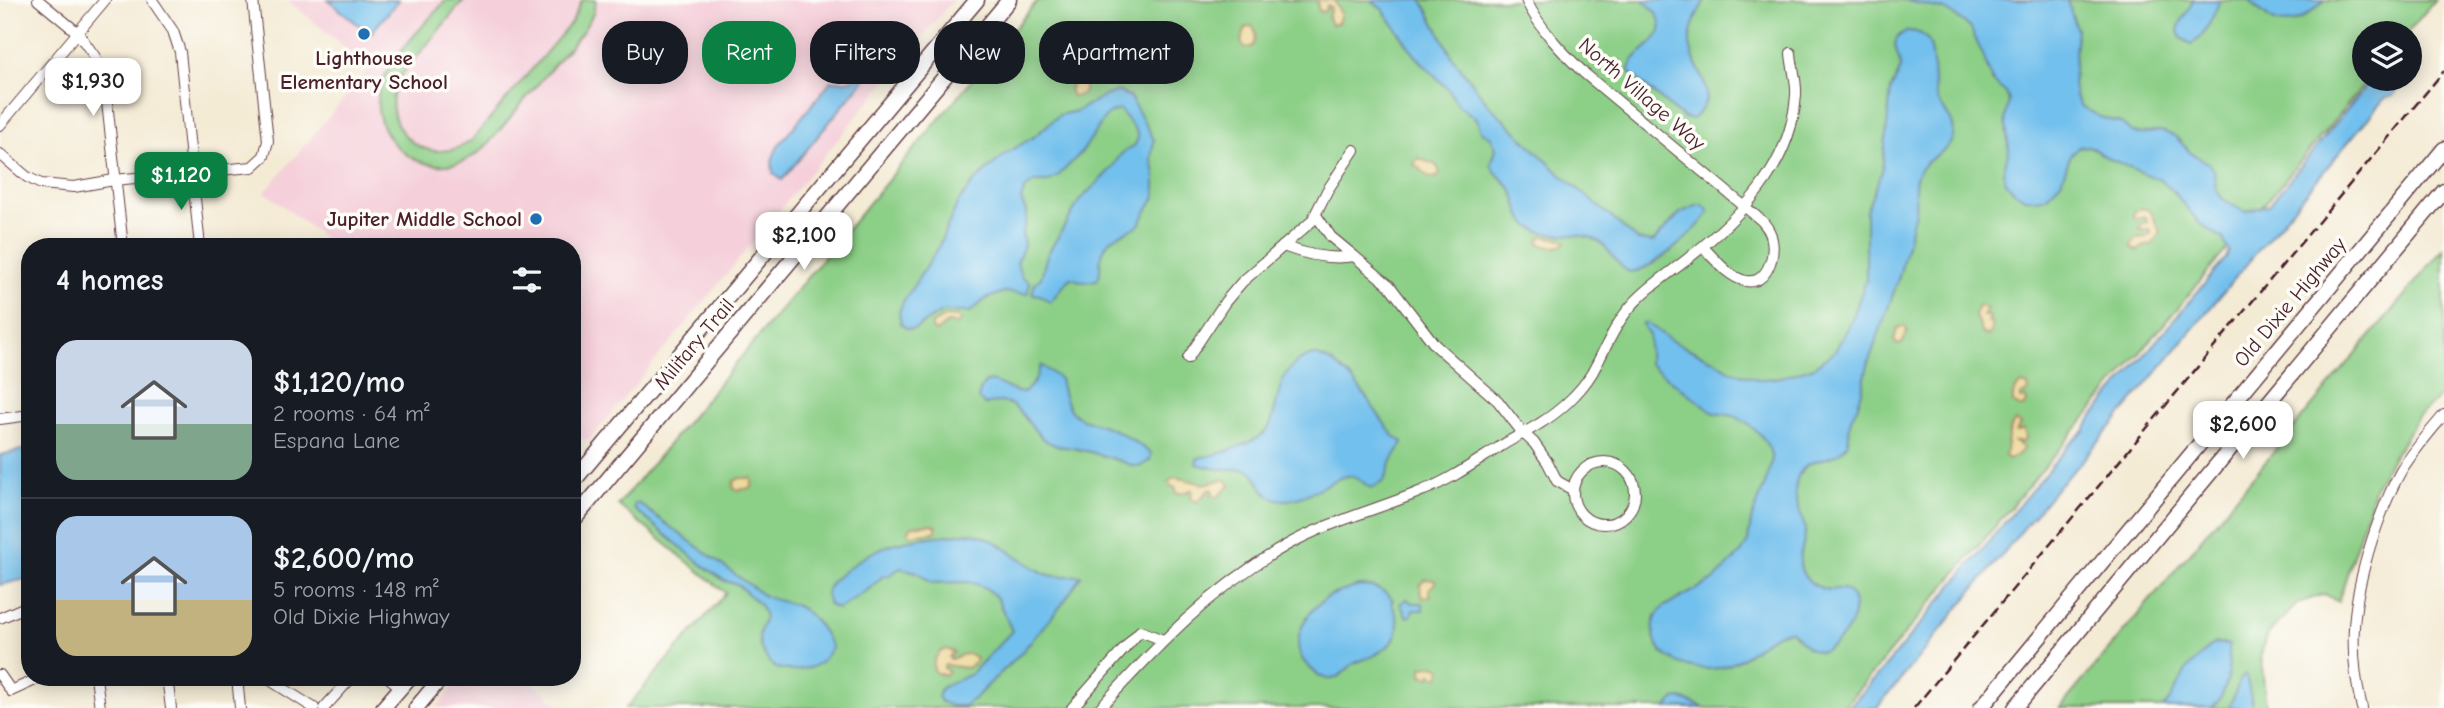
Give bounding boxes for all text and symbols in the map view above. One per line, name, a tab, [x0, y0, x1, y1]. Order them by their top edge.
chip: Buy	[602, 21, 688, 84]
chip: Rent	[702, 21, 796, 84]
chip: Filters	[810, 21, 920, 84]
chip: New	[934, 21, 1025, 84]
chip: Apartment	[1039, 21, 1194, 84]
map controls	[2352, 21, 2422, 91]
button: layers	[2352, 21, 2422, 91]
marker: Lighthouse Elementary School	[356, 26, 372, 42]
street label: North Village Way	[1574, 33, 1710, 156]
place label: Lighthouse Elementary School	[280, 46, 448, 94]
pin: $1,930	[36, 58, 150, 118]
text: $1,930	[61, 67, 125, 94]
pin: $1,120	[124, 152, 238, 212]
text: $1,120	[151, 161, 211, 188]
place label: Jupiter Middle School	[327, 207, 522, 231]
marker: Jupiter Middle School	[528, 211, 544, 227]
pin: $2,100	[747, 212, 861, 272]
text: $2,100	[771, 221, 837, 248]
street label: Old Dixie Highway	[2229, 232, 2351, 371]
icon: filters	[508, 261, 546, 299]
text: 4 homes	[56, 263, 163, 298]
street label: Military Trail	[649, 293, 739, 395]
text: $1,120/mo	[273, 365, 405, 400]
icon: home	[112, 368, 196, 452]
text: 2 rooms · 64 m²	[273, 400, 430, 427]
pin: $2,600	[2186, 402, 2300, 461]
text: $2,600	[2209, 410, 2277, 437]
text: Espana Lane	[273, 427, 400, 454]
text: $2,600/mo	[273, 541, 414, 576]
icon: home	[112, 544, 196, 628]
text: 5 rooms · 148 m²	[273, 576, 439, 603]
text: Old Dixie Highway	[273, 603, 450, 630]

